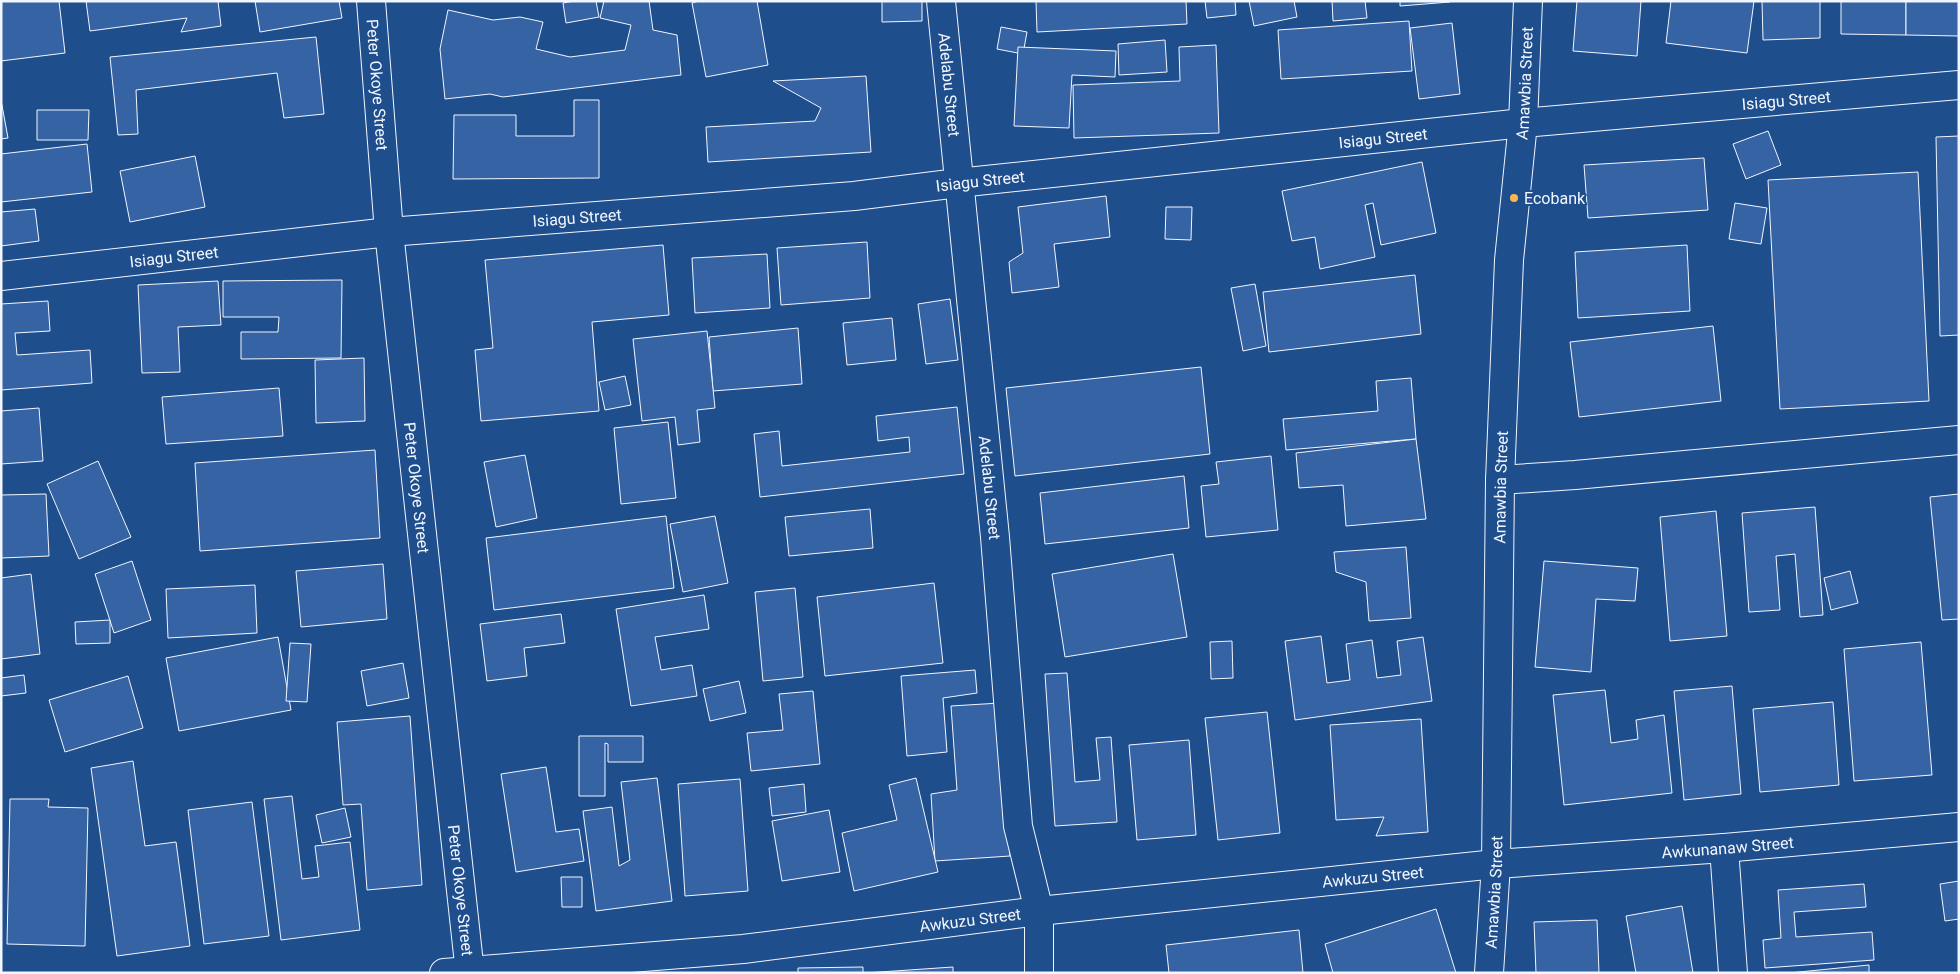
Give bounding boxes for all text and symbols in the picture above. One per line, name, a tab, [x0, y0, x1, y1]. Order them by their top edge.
street label: Peter Okoye Street	[362, 18, 392, 151]
street label: Amawbia Street	[1512, 26, 1537, 141]
street label: Adelabu Street	[934, 32, 964, 138]
street label: Isiagu Street	[1741, 87, 1831, 114]
street label: Isiagu Street	[1338, 124, 1428, 153]
street label: Isiagu Street	[935, 167, 1026, 196]
place label: Ecobank	[1524, 189, 1586, 208]
marker: Ecobank	[1508, 192, 1520, 204]
street label: Isiagu Street	[532, 205, 622, 231]
street label: Isiagu Street	[129, 242, 219, 271]
street label: Peter Okoye Street	[400, 421, 433, 554]
street label: Amawbia Street	[1490, 430, 1512, 544]
street label: Adelabu Street	[975, 435, 1004, 541]
street label: Peter Okoye Street	[444, 824, 477, 957]
street label: Awkunanaw Street	[1661, 833, 1794, 862]
street label: Amawbia Street	[1482, 836, 1506, 949]
street label: Awkuzu Street	[1321, 862, 1425, 892]
street label: Awkuzu Street	[918, 904, 1022, 936]

